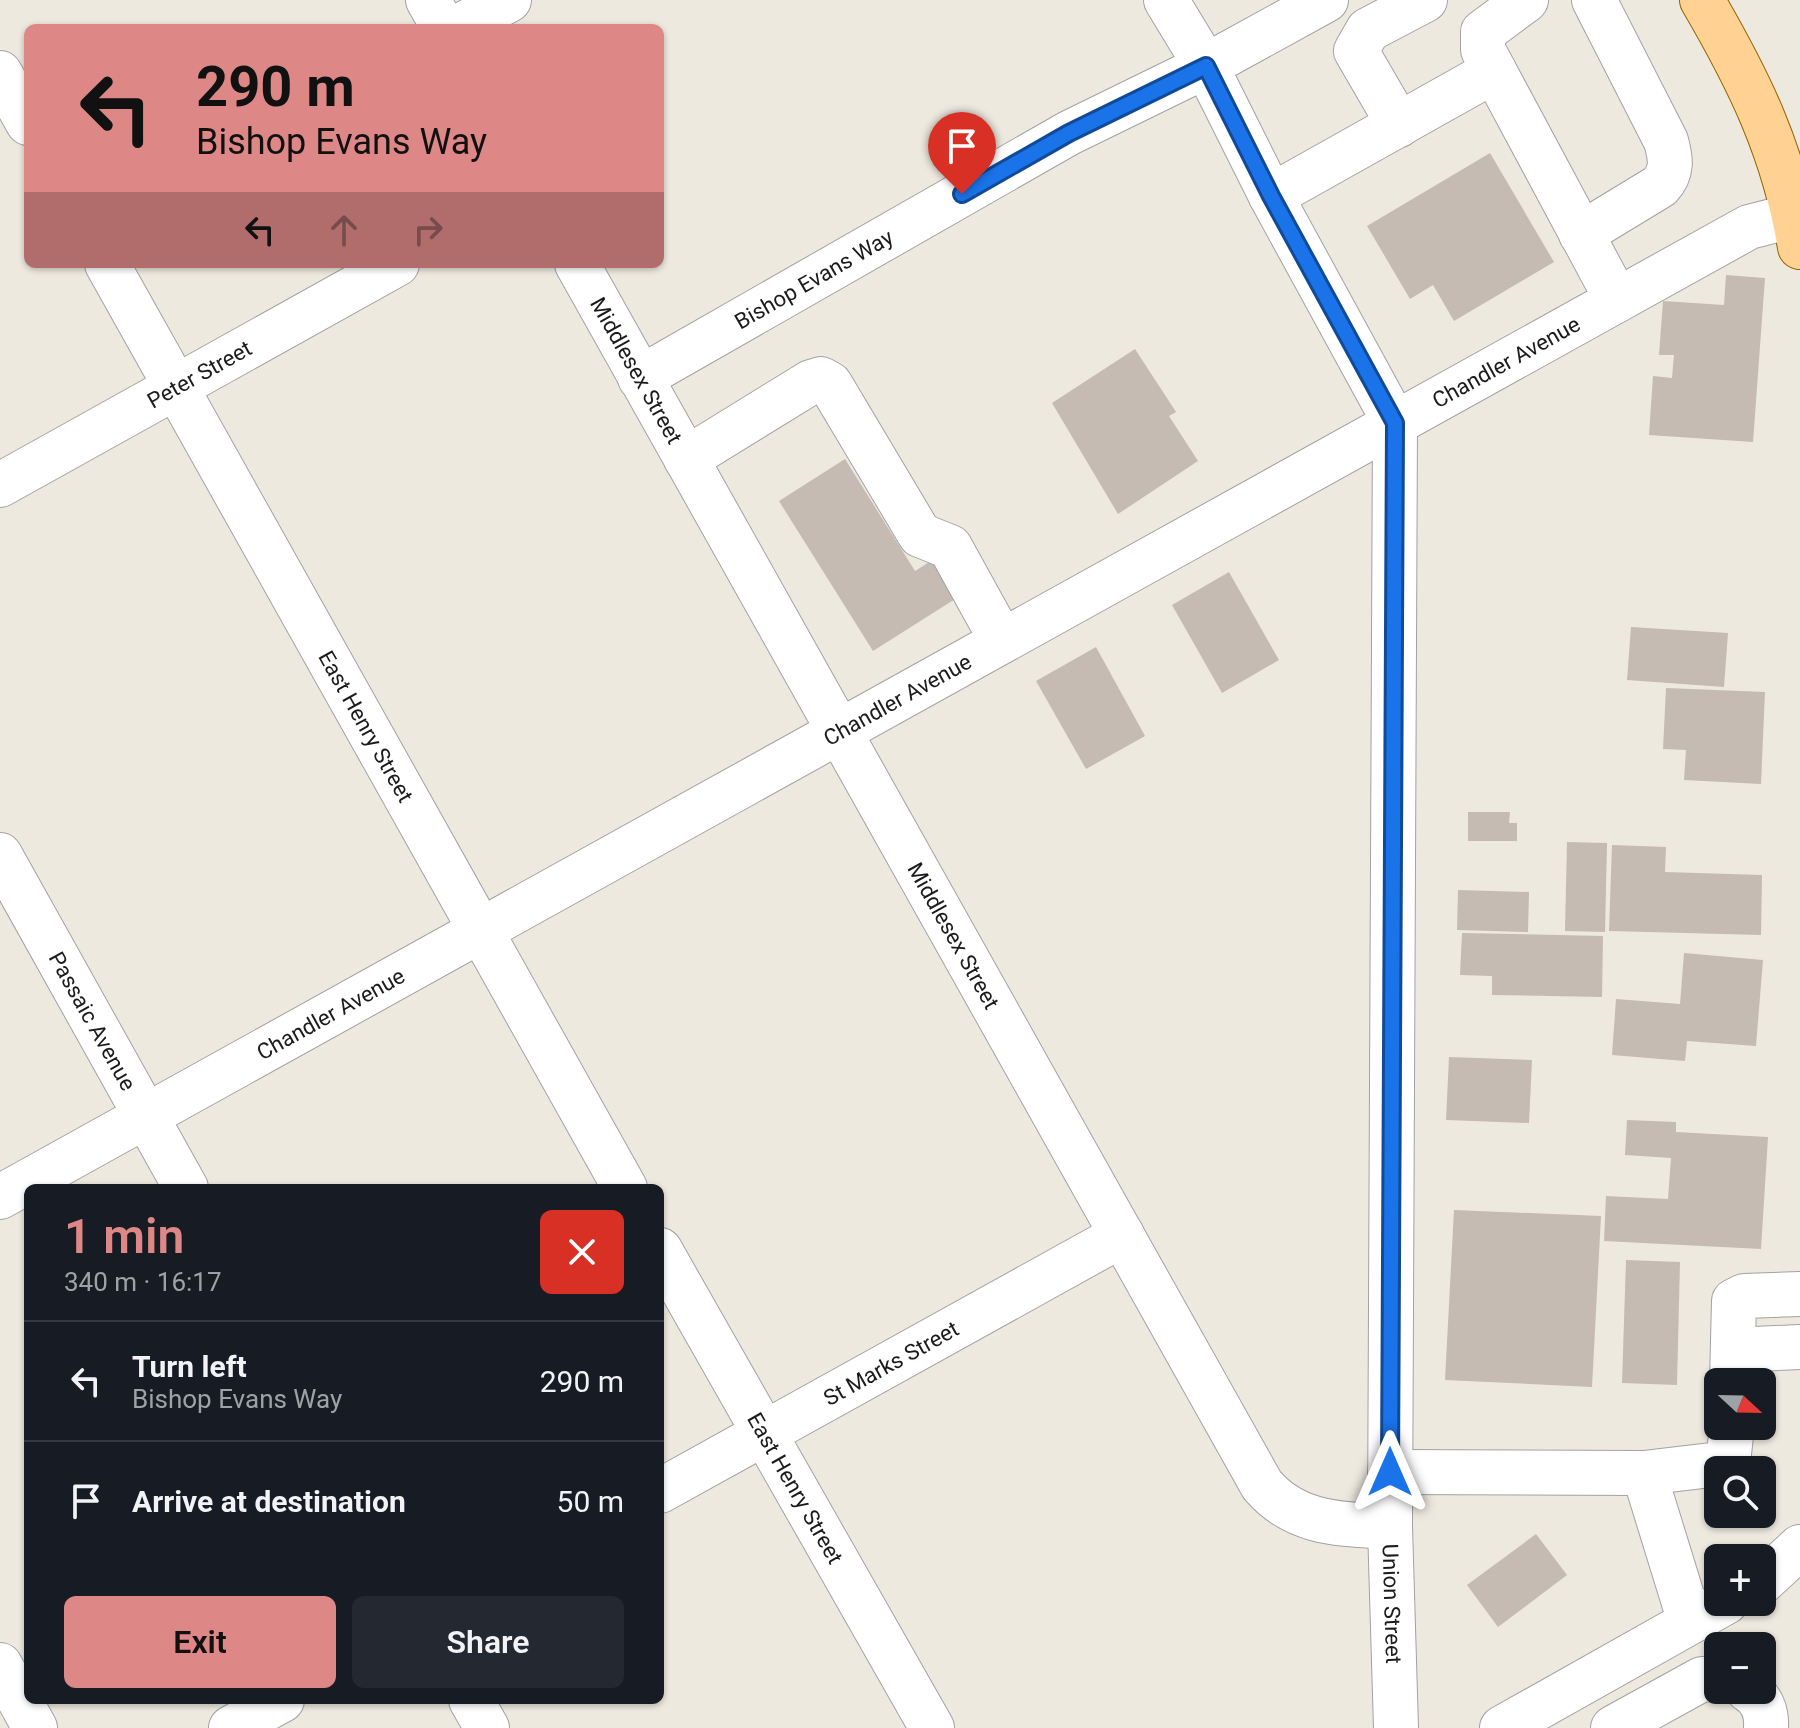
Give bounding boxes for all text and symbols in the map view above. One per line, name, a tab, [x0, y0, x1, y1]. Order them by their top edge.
text: 290 m	[196, 54, 355, 120]
icon: left	[64, 56, 168, 160]
pin	[928, 112, 996, 194]
text: Bishop Evans Way	[196, 121, 487, 163]
icon: arrive	[940, 124, 984, 168]
icon: left	[238, 208, 282, 252]
icon: ahead	[322, 208, 366, 252]
icon: right	[406, 208, 450, 252]
street label: Bishop Evans Way	[730, 224, 898, 334]
street label: Middlesex Street	[586, 293, 688, 448]
street label: Chandler Avenue	[1428, 311, 1584, 413]
street label: Peter Street	[143, 335, 256, 413]
street label: East Henry Street	[314, 646, 419, 806]
street label: Chandler Avenue	[819, 648, 975, 750]
street label: Middlesex Street	[903, 858, 1005, 1013]
street label: Passaic Avenue	[44, 947, 141, 1095]
street label: Chandler Avenue	[252, 963, 409, 1065]
text: 1 min	[64, 1208, 184, 1265]
button: close	[540, 1210, 624, 1294]
text: 340 m · 16:17	[64, 1267, 222, 1297]
street label: St Marks Street	[819, 1316, 963, 1410]
text: Turn left	[132, 1349, 247, 1384]
icon: left	[64, 1359, 108, 1403]
text: 290 m	[540, 1364, 624, 1399]
north arrow	[1704, 1368, 1776, 1440]
map controls	[1704, 1368, 1776, 1704]
text: Bishop Evans Way	[132, 1384, 342, 1414]
street label: East Henry Street	[743, 1408, 848, 1568]
position arrow	[1348, 1430, 1432, 1514]
button: search	[1704, 1456, 1776, 1528]
icon: arrive	[64, 1479, 108, 1523]
text: Arrive at destination	[132, 1484, 406, 1519]
text: 50 m	[557, 1484, 624, 1519]
street label: Union Street	[1378, 1543, 1407, 1664]
button: +	[1704, 1544, 1776, 1616]
button: Exit	[64, 1596, 336, 1688]
button: Share	[352, 1596, 624, 1688]
button: −	[1704, 1632, 1776, 1704]

